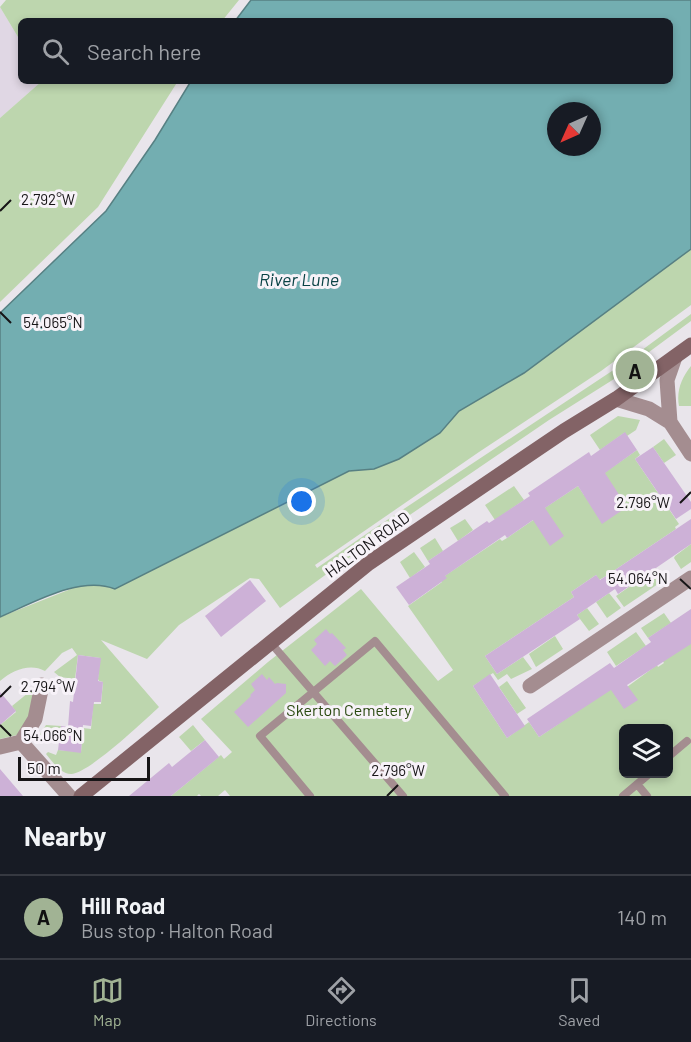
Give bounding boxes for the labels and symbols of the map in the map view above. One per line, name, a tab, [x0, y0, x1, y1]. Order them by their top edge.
north arrow	[547, 102, 601, 156]
text: 2.792°W	[21, 190, 75, 208]
water label: River Lune	[259, 268, 339, 290]
text: 54.065°N	[23, 313, 83, 331]
pin: A	[616, 348, 654, 392]
your location	[287, 487, 316, 516]
text: 2.796°W	[616, 493, 670, 511]
street label: HALTON ROAD	[321, 507, 413, 581]
text: 54.064°N	[608, 569, 668, 587]
text: 2.794°W	[21, 677, 75, 695]
park label: Skerton Cemetery	[286, 700, 412, 719]
text: 54.066°N	[23, 726, 83, 744]
scale bar	[18, 754, 150, 782]
text: 2.796°W	[371, 761, 425, 779]

